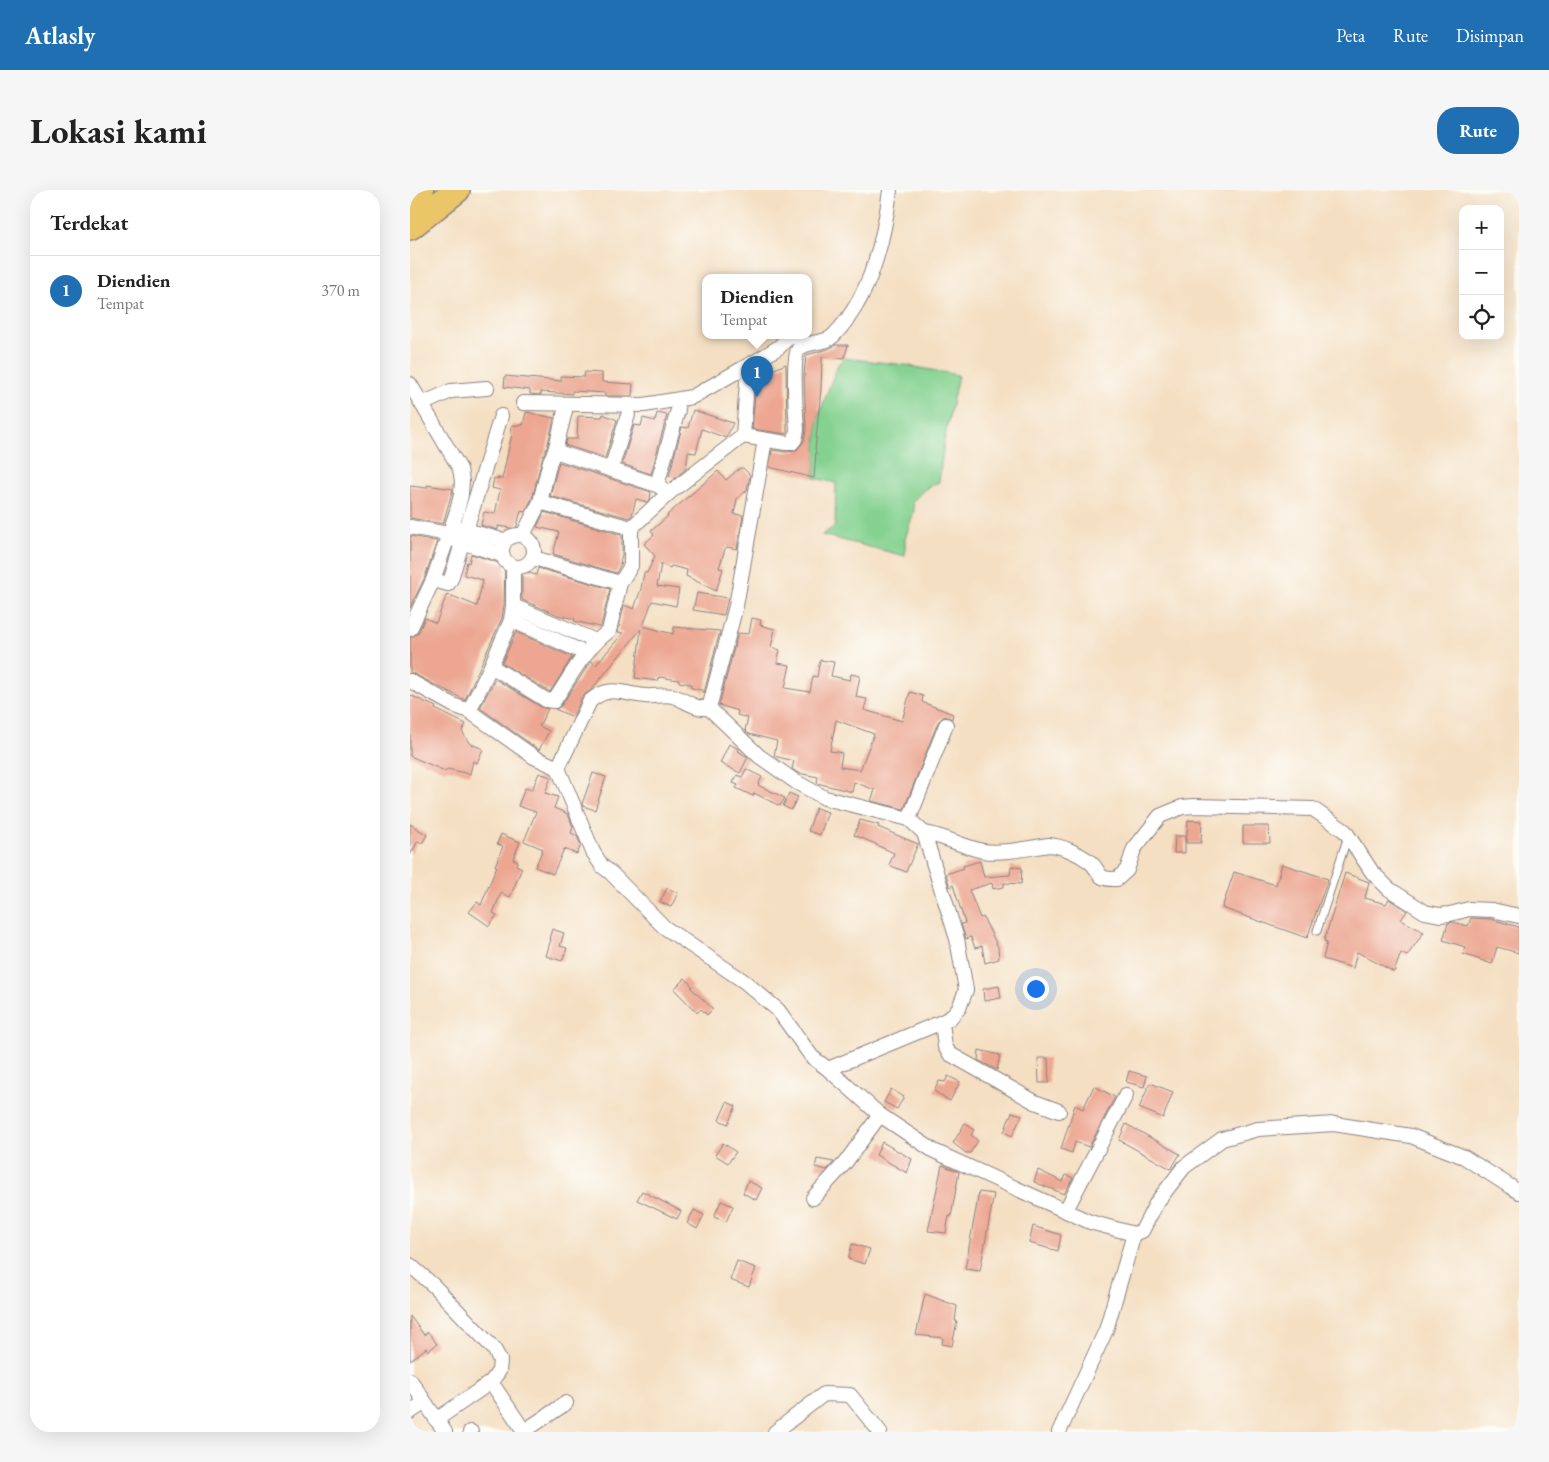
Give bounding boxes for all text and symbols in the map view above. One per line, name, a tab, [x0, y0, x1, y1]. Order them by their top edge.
text: Atlasly	[25, 20, 95, 51]
text: Peta	[1336, 24, 1365, 47]
text: Rute	[1393, 24, 1428, 47]
text: Disimpan	[1456, 24, 1524, 47]
button: Rute	[1437, 107, 1519, 154]
text: Lokasi kami	[30, 108, 207, 153]
map controls	[1459, 205, 1504, 340]
button: +	[1459, 205, 1504, 250]
text: Terdekat	[50, 209, 128, 236]
button: −	[1459, 250, 1504, 295]
text: Diendien	[97, 268, 171, 293]
popup	[702, 274, 812, 339]
text: 1	[62, 280, 70, 301]
text: 370 m	[321, 280, 360, 301]
text: Diendien	[720, 284, 794, 309]
text: Tempat	[97, 293, 144, 314]
button: locate	[1459, 295, 1504, 340]
text: Tempat	[720, 309, 767, 330]
pin: 1	[741, 356, 773, 397]
your location	[1023, 976, 1049, 1002]

